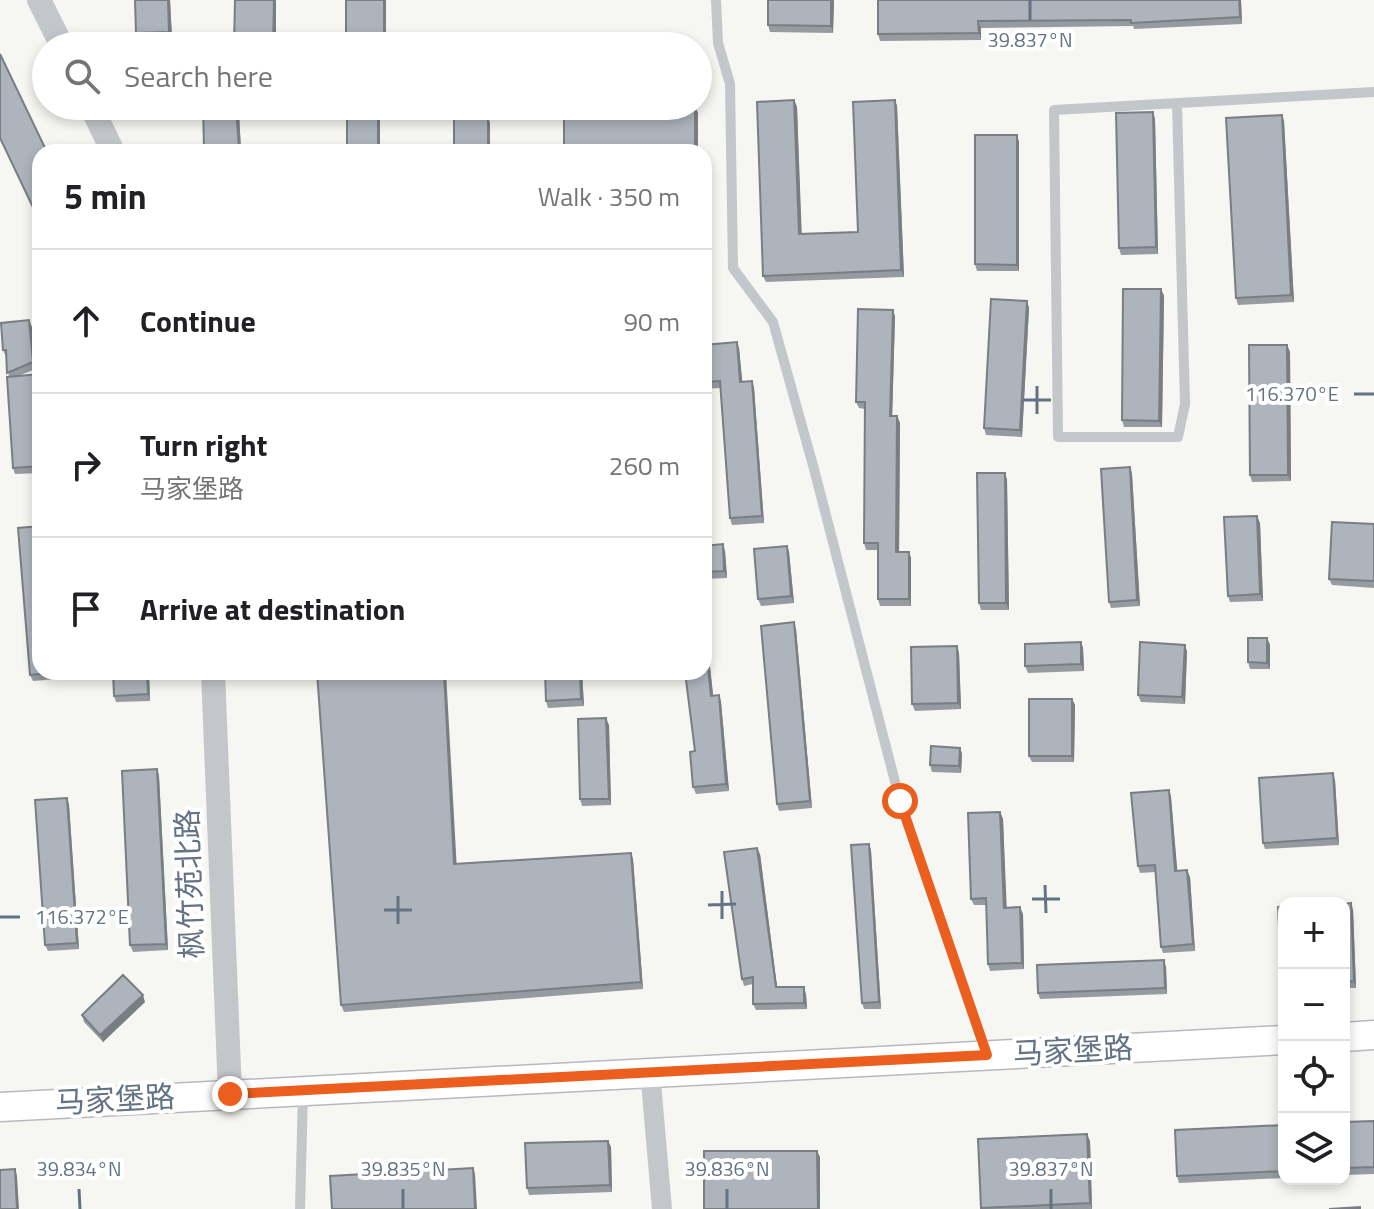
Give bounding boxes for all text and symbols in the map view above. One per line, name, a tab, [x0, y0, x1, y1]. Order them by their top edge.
text: 39.837°N	[987, 24, 1073, 55]
search box	[32, 32, 712, 120]
text: Search here	[124, 53, 273, 99]
icon: search	[60, 54, 104, 98]
text: 5 min	[64, 170, 147, 222]
text: Walk · 350 m	[538, 177, 680, 216]
text: Continue	[140, 298, 256, 344]
icon: ahead	[64, 299, 108, 343]
text: 90 m	[623, 302, 680, 341]
text: 116.370°E	[1245, 378, 1339, 409]
text: Turn right	[140, 422, 268, 468]
icon: right	[64, 443, 108, 487]
text: 260 m	[609, 446, 680, 485]
text: 马家堡路	[140, 469, 244, 508]
text: Arrive at destination	[140, 586, 405, 632]
icon: arrive	[64, 587, 108, 631]
route start	[882, 783, 918, 819]
street label: 枫竹苑北路	[163, 808, 215, 960]
map controls	[1278, 897, 1350, 1185]
button: +	[1278, 897, 1350, 969]
text: 116.372°E	[35, 901, 129, 932]
button: −	[1278, 969, 1350, 1041]
street label: 马家堡路	[1012, 1024, 1134, 1076]
button: locate	[1278, 1041, 1350, 1113]
street label: 马家堡路	[54, 1073, 176, 1125]
route end	[212, 1076, 248, 1112]
button: layers	[1278, 1113, 1350, 1185]
text: 39.834°N	[36, 1153, 122, 1184]
text: 39.835°N	[360, 1153, 446, 1184]
text: 39.836°N	[684, 1153, 770, 1184]
text: 39.837°N	[1008, 1153, 1094, 1184]

